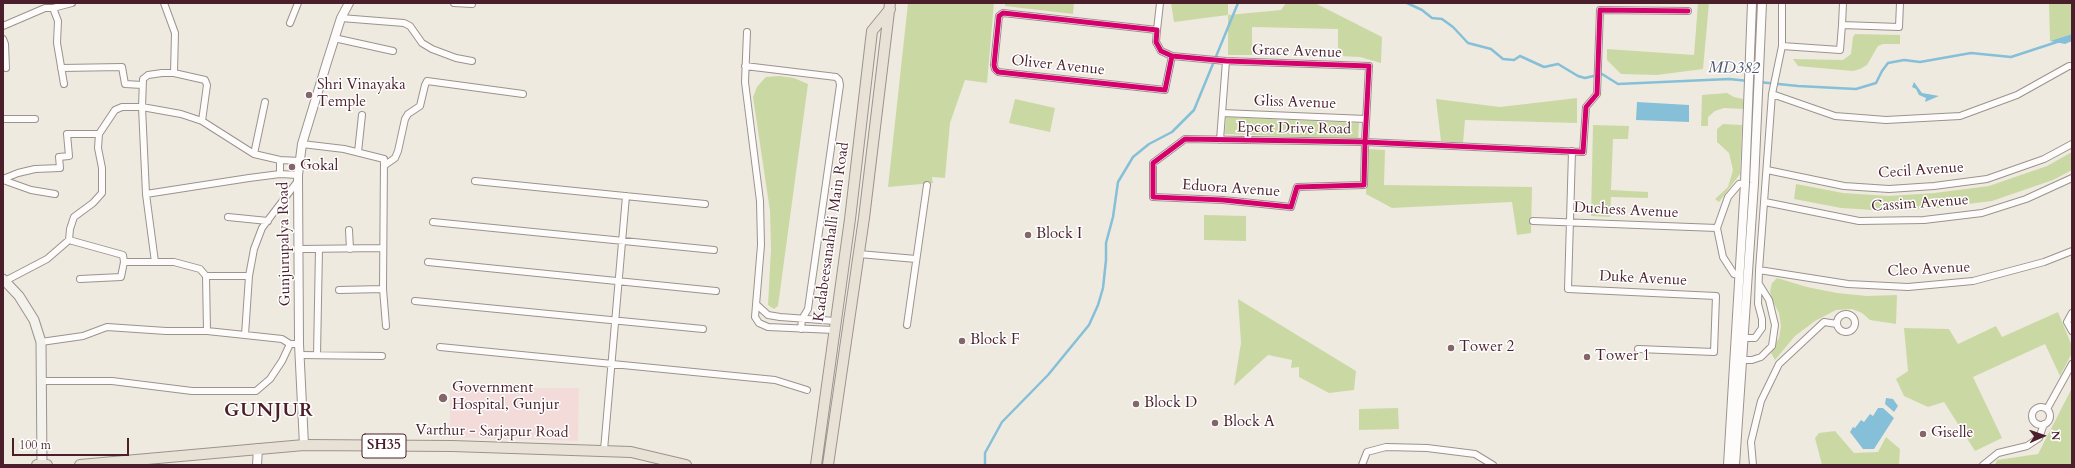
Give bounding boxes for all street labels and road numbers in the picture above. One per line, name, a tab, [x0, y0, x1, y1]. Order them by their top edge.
street label: Grace Avenue	[1252, 41, 1342, 63]
street label: Oliver Avenue	[1011, 52, 1105, 80]
street label: Gliss Avenue	[1253, 93, 1337, 113]
street label: Epcot Drive Road	[1237, 119, 1351, 139]
street label: Kadabeesanahalli Main Road	[810, 141, 854, 323]
street label: Cecil Avenue	[1878, 159, 1964, 183]
street label: Eduora Avenue	[1181, 177, 1281, 201]
street label: Gunjurupalya Road	[275, 182, 295, 306]
street label: Cassim Avenue	[1871, 192, 1969, 216]
street label: Duchess Avenue	[1573, 199, 1679, 223]
street label: Cleo Avenue	[1887, 259, 1971, 281]
street label: Duke Avenue	[1599, 268, 1687, 290]
street label: Varthur - Sarjapur Road	[415, 422, 569, 442]
road number: SH35	[362, 434, 406, 458]

